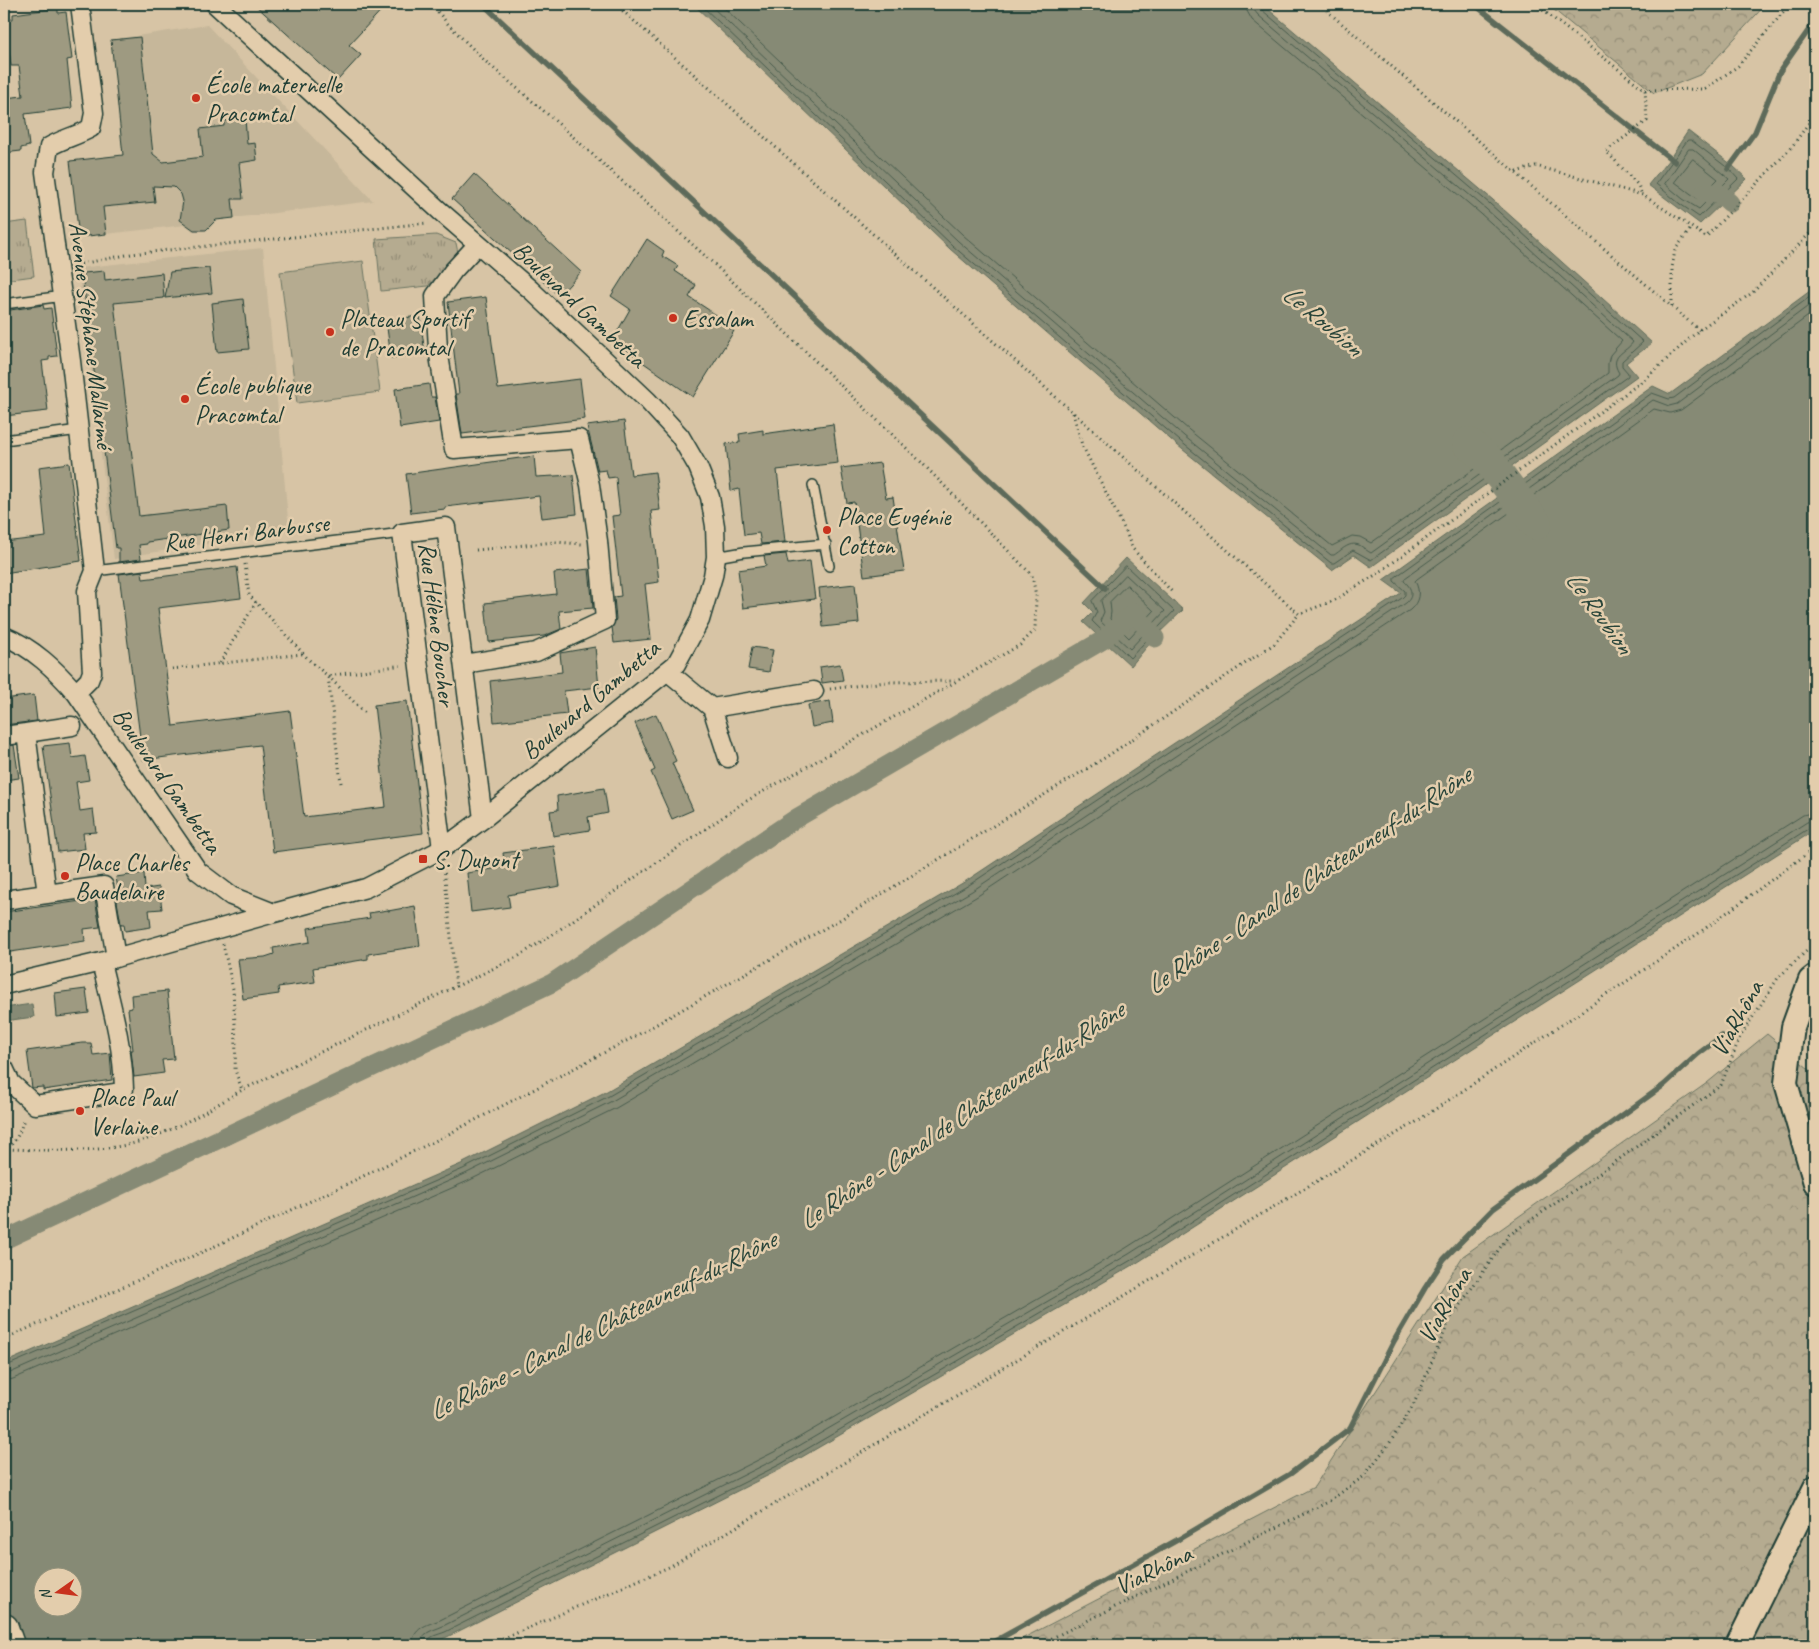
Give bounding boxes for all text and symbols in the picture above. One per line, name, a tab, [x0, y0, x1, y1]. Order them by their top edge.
place label: École maternelle Pracomtal	[206, 69, 343, 130]
marker: École maternelle Pracomtal	[190, 92, 202, 104]
street label: Avenue Stéphane Mallarmé	[61, 220, 121, 454]
street label: Boulevard Gambetta	[506, 235, 654, 376]
water label: Le Roubion	[1276, 277, 1371, 365]
place label: Plateau Sportif de Pracomtal	[340, 303, 474, 364]
place label: Essalam	[683, 303, 754, 335]
marker: Essalam	[667, 312, 679, 324]
marker: Plateau Sportif de Pracomtal	[324, 326, 336, 338]
place label: École publique Pracomtal	[195, 370, 312, 431]
marker: École publique Pracomtal	[179, 393, 191, 405]
place label: Place Eugénie Cotton	[837, 501, 952, 562]
street label: Rue Henri Barbusse	[162, 507, 333, 559]
marker: Place Eugénie Cotton	[821, 524, 833, 536]
street label: Rue Hélène Boucher	[411, 541, 463, 711]
water label: Le Roubion	[1558, 564, 1642, 662]
street label: Boulevard Gambetta	[515, 631, 668, 767]
street label: Boulevard Gambetta	[105, 701, 231, 862]
water label: Le Rhône - Canal de Châteauneuf-du-Rhône	[1140, 757, 1481, 1002]
place label: S. Dupont	[433, 844, 521, 876]
place label: Place Charles Baudelaire	[75, 847, 191, 908]
marker: S. Dupont	[417, 853, 429, 865]
marker: Place Charles Baudelaire	[59, 870, 71, 882]
street label: ViaRhôna	[1703, 973, 1772, 1062]
water label: Le Rhône - Canal de Châteauneuf-du-Rhône	[793, 992, 1134, 1237]
place label: Place Paul Verlaine	[90, 1082, 179, 1143]
marker: Place Paul Verlaine	[74, 1105, 86, 1117]
water label: Le Rhône - Canal de Châteauneuf-du-Rhône	[423, 1221, 785, 1427]
street label: ViaRhôna	[1411, 1260, 1480, 1349]
street label: ViaRhôna	[1110, 1537, 1199, 1602]
north arrow	[32, 1566, 82, 1616]
text: N	[36, 1587, 55, 1601]

